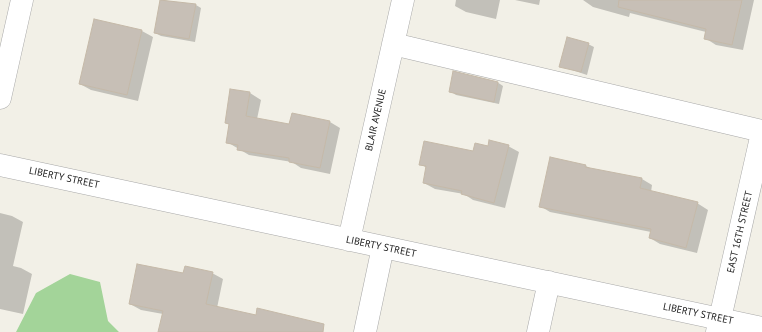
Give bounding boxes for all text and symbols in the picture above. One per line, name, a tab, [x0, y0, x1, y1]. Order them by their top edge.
street label: BLAIR AVENUE	[363, 88, 389, 152]
street label: LIBERTY STREET	[28, 165, 100, 191]
street label: EAST 16TH STREET	[725, 190, 755, 274]
street label: LIBERTY STREET	[345, 234, 417, 260]
street label: LIBERTY STREET	[662, 301, 734, 327]

